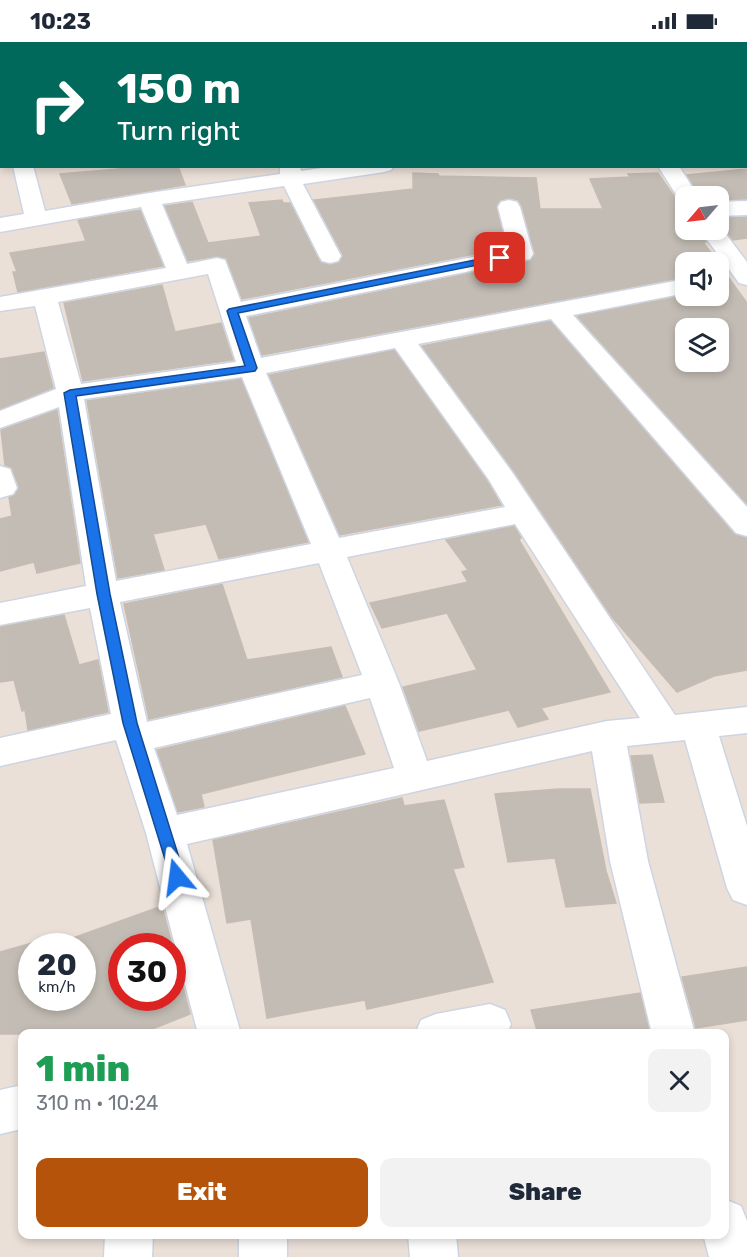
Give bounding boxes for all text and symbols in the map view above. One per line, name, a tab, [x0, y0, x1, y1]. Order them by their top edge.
text: 10:23	[30, 8, 91, 35]
text: 150 m	[117, 64, 241, 114]
icon: right	[18, 66, 96, 144]
text: Turn right	[117, 115, 240, 147]
north arrow	[675, 186, 729, 240]
map controls	[675, 186, 729, 372]
pin	[474, 232, 525, 283]
icon: arrive	[483, 241, 516, 274]
button: sound	[675, 252, 729, 306]
button: layers	[675, 318, 729, 372]
position arrow	[145, 845, 209, 909]
speed limit sign: 30	[108, 933, 186, 1011]
text: 20	[37, 947, 77, 983]
text: km/h	[38, 978, 76, 996]
text: 1 min	[36, 1047, 130, 1090]
button: close	[648, 1049, 711, 1112]
text: 310 m · 10:24	[36, 1091, 158, 1115]
button: Exit	[36, 1158, 368, 1227]
button: Share	[380, 1158, 711, 1227]

